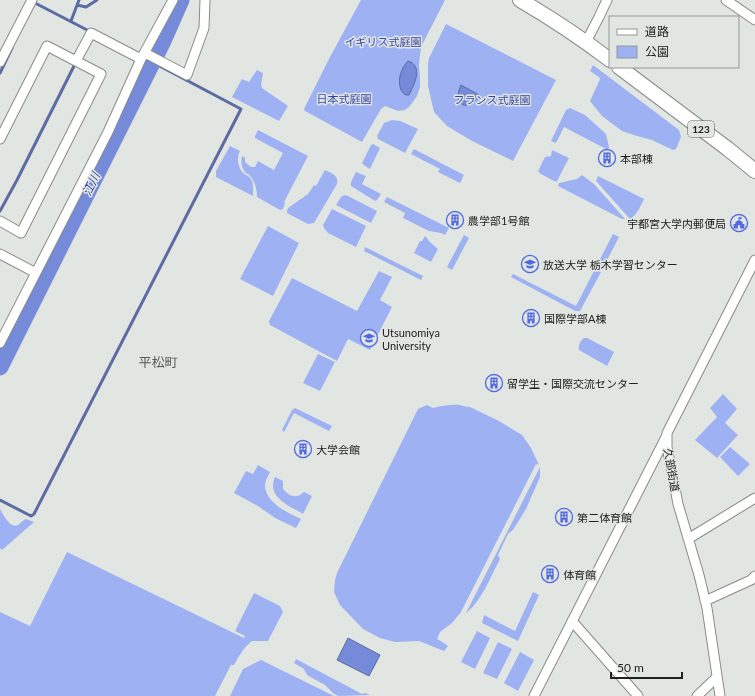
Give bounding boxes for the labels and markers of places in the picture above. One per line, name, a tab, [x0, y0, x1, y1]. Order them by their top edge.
building icon: 本部棟	[597, 148, 617, 168]
place label: 本部棟	[620, 152, 653, 165]
building icon: 農学部1号館	[445, 210, 465, 230]
public building icon: 宇都宮大学内郵便局	[729, 213, 749, 233]
place label: 農学部1号館	[468, 214, 529, 227]
place label: 宇都宮大学内郵便局	[627, 217, 726, 230]
school or university icon: 放送大学 栃木学習センター	[520, 254, 540, 274]
place label: 放送大学 栃木学習センター	[543, 258, 678, 271]
building icon: 国際学部A棟	[521, 308, 541, 328]
place label: 国際学部A棟	[544, 312, 606, 325]
place label: Utsunomiya University	[382, 326, 440, 352]
school or university icon: Utsunomiya University	[359, 328, 379, 348]
building icon: 留学生・国際交流センター	[484, 373, 504, 393]
place label: 留学生・国際交流センター	[507, 377, 639, 390]
building icon: 大学会館	[293, 439, 313, 459]
place label: 大学会館	[316, 443, 360, 456]
building icon: 第二体育館	[554, 507, 574, 527]
place label: 第二体育館	[577, 511, 632, 524]
building icon: 体育館	[540, 564, 560, 584]
place label: 体育館	[563, 568, 596, 581]

